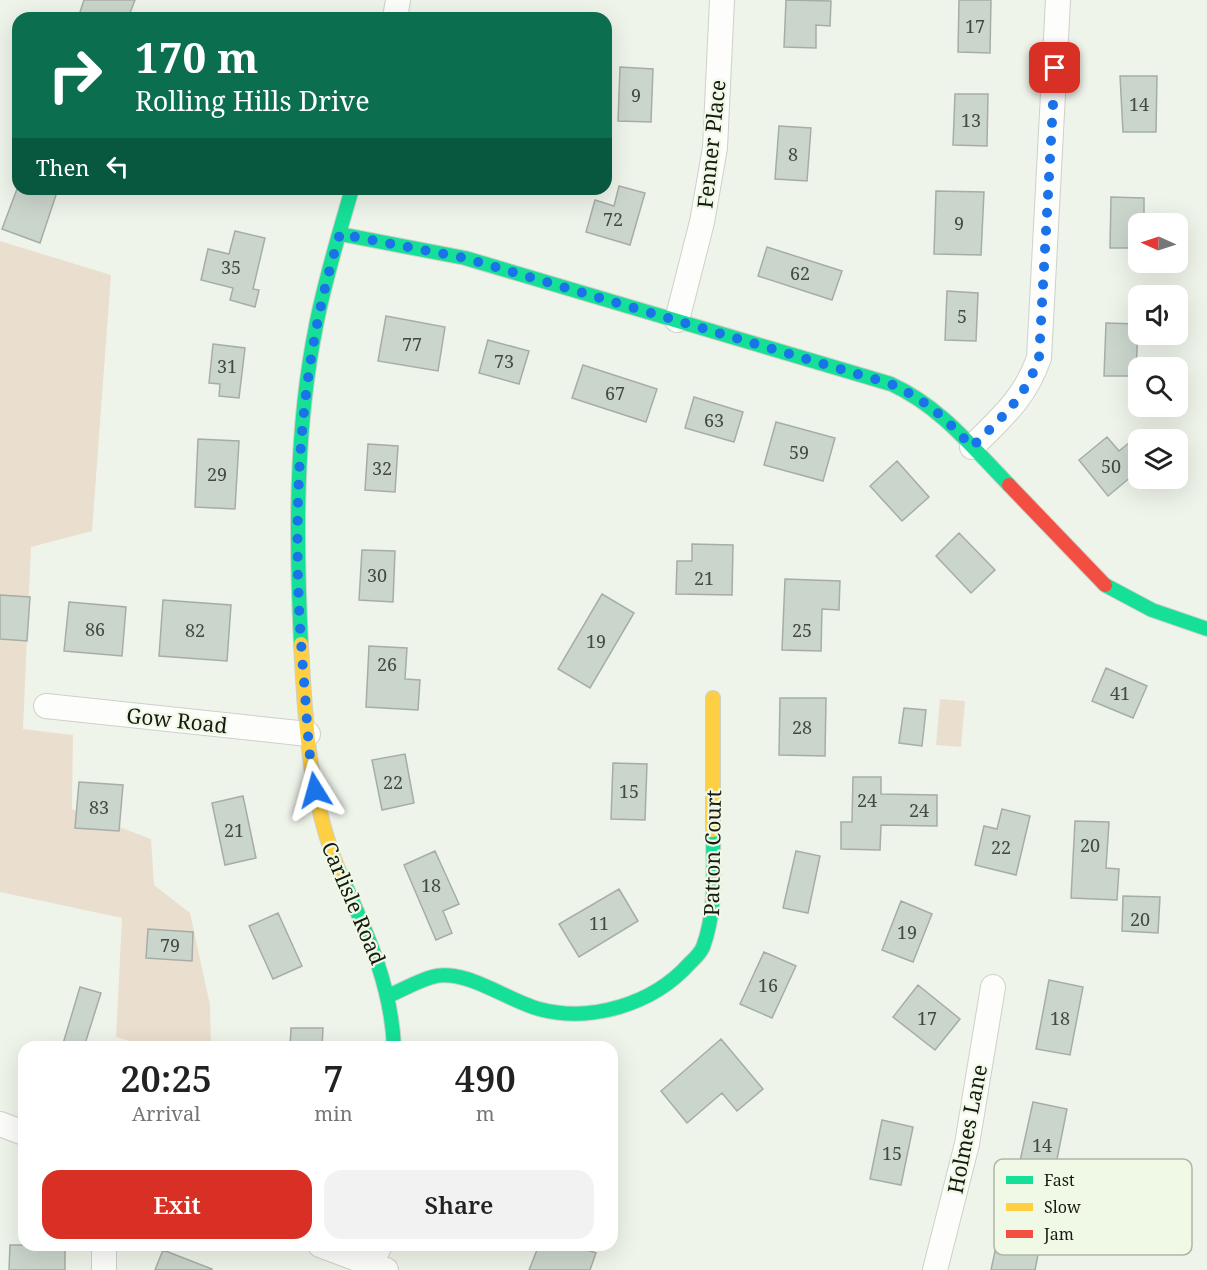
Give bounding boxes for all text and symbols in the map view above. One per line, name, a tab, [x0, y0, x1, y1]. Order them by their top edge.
house number: 17	[965, 14, 985, 38]
text: 170 m	[135, 28, 259, 85]
icon: right	[36, 36, 114, 114]
pin	[1029, 42, 1080, 93]
icon: arrive	[1038, 51, 1071, 84]
street label: Fenner Place	[690, 78, 732, 210]
text: Rolling Hills Drive	[135, 82, 370, 119]
house number: 9	[631, 83, 641, 107]
house number: 14	[1129, 92, 1149, 116]
house number: 13	[961, 108, 981, 132]
house number: 8	[788, 142, 798, 166]
icon: left	[101, 150, 134, 183]
text: Then	[36, 152, 89, 182]
house number: 72	[603, 207, 623, 231]
house number: 9	[954, 211, 964, 235]
north arrow	[1128, 213, 1188, 273]
map controls	[1128, 213, 1188, 489]
house number: 35	[221, 255, 241, 279]
house number: 62	[790, 261, 810, 285]
button: sound	[1128, 285, 1188, 345]
house number: 5	[957, 304, 967, 328]
house number: 77	[402, 332, 422, 356]
house number: 73	[494, 349, 514, 373]
house number: 31	[217, 354, 237, 378]
button: search	[1128, 357, 1188, 417]
house number: 67	[605, 381, 625, 405]
house number: 63	[704, 408, 724, 432]
button: layers	[1128, 429, 1188, 489]
house number: 59	[789, 440, 809, 464]
house number: 50	[1101, 454, 1121, 478]
house number: 32	[372, 456, 392, 480]
house number: 29	[207, 462, 227, 486]
house number: 30	[367, 563, 387, 587]
house number: 21	[694, 566, 714, 590]
house number: 86	[85, 617, 105, 641]
house number: 82	[185, 618, 205, 642]
house number: 25	[792, 618, 812, 642]
house number: 19	[586, 629, 606, 653]
house number: 26	[377, 652, 397, 676]
house number: 41	[1110, 681, 1130, 705]
street label: Gow Road	[125, 701, 229, 739]
house number: 28	[792, 715, 812, 739]
position arrow	[283, 758, 347, 822]
house number: 22	[383, 770, 403, 794]
house number: 15	[619, 779, 639, 803]
house number: 24	[857, 788, 877, 812]
street label: Patton Court	[697, 790, 727, 916]
house number: 83	[89, 795, 109, 819]
house number: 24	[909, 798, 929, 822]
house number: 21	[224, 818, 244, 842]
house number: 20	[1080, 833, 1100, 857]
house number: 22	[991, 835, 1011, 859]
street label: Carlisle Road	[315, 837, 393, 969]
house number: 18	[421, 873, 441, 897]
house number: 20	[1130, 907, 1150, 931]
house number: 11	[589, 911, 609, 935]
house number: 19	[897, 920, 917, 944]
house number: 79	[160, 933, 180, 957]
house number: 16	[758, 973, 778, 997]
house number: 17	[917, 1006, 937, 1030]
house number: 18	[1050, 1006, 1070, 1030]
text: 20:25	[120, 1054, 212, 1103]
text: 7	[323, 1054, 344, 1103]
text: 490	[455, 1054, 516, 1103]
street label: Holmes Lane	[941, 1062, 993, 1196]
text: Arrival	[132, 1100, 200, 1127]
text: min	[314, 1100, 353, 1127]
text: m	[476, 1100, 495, 1127]
house number: 14	[1032, 1133, 1052, 1157]
house number: 15	[882, 1141, 902, 1165]
legend	[994, 1159, 1192, 1255]
text: Fast	[1044, 1169, 1075, 1191]
button: Exit	[42, 1170, 312, 1239]
button: Share	[324, 1170, 594, 1239]
text: Slow	[1044, 1196, 1081, 1218]
text: Jam	[1043, 1223, 1074, 1245]

